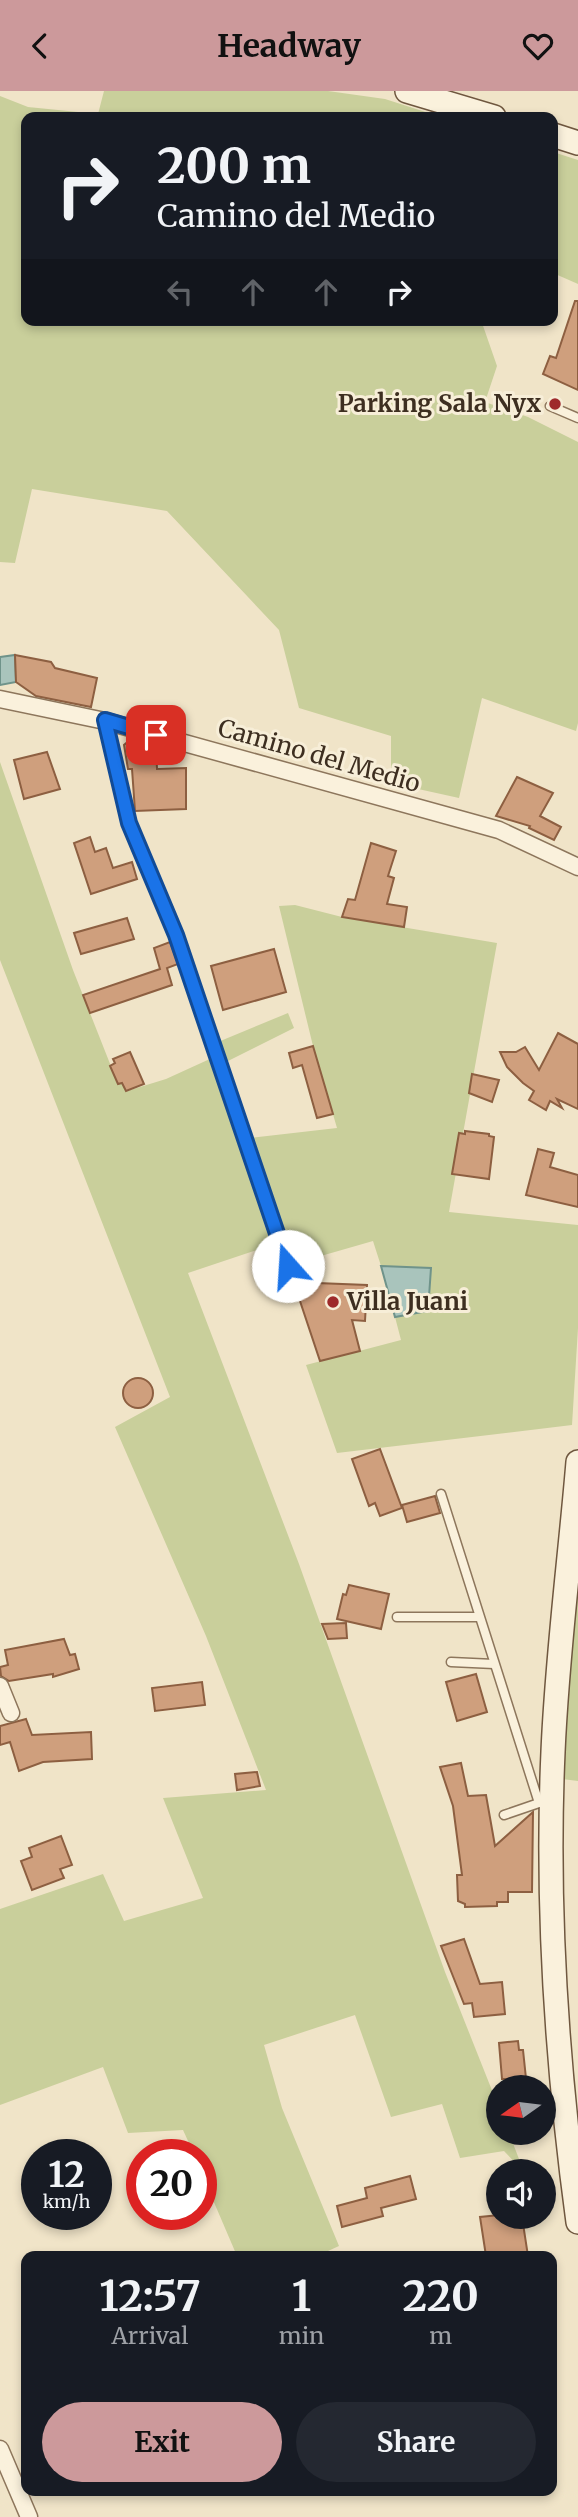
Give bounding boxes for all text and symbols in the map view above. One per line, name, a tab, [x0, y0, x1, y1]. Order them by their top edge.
text: Headway	[217, 26, 361, 66]
icon: back	[21, 27, 59, 65]
icon: heart	[519, 27, 557, 65]
text: 200 m	[157, 135, 311, 196]
icon: right	[42, 140, 133, 231]
text: Camino del Medio	[157, 196, 435, 236]
icon: left	[161, 273, 199, 311]
icon: ahead	[234, 273, 272, 311]
icon: ahead	[307, 273, 345, 311]
icon: right	[380, 273, 418, 311]
place label: Parking Sala Nyx	[338, 388, 541, 419]
marker: Parking Sala Nyx	[547, 396, 563, 412]
pin	[126, 705, 186, 765]
street label: Camino del Medio	[215, 712, 424, 799]
icon: arrive	[137, 716, 175, 754]
position arrow	[251, 1229, 325, 1303]
place label: Villa Juani	[346, 1286, 468, 1317]
marker: Villa Juani	[325, 1294, 341, 1310]
north arrow	[486, 2075, 556, 2145]
map controls	[486, 2075, 556, 2229]
speed limit sign: 20	[126, 2139, 217, 2230]
text: 12	[48, 2153, 85, 2197]
button: sound	[486, 2159, 556, 2229]
text: km/h	[43, 2190, 90, 2213]
text: 12:57	[99, 2270, 201, 2322]
text: 1	[292, 2270, 311, 2322]
text: 220	[403, 2270, 479, 2322]
text: Arrival	[112, 2321, 188, 2350]
text: min	[279, 2321, 324, 2350]
text: m	[429, 2321, 452, 2350]
button: Exit	[42, 2402, 282, 2482]
button: Share	[296, 2402, 536, 2482]

